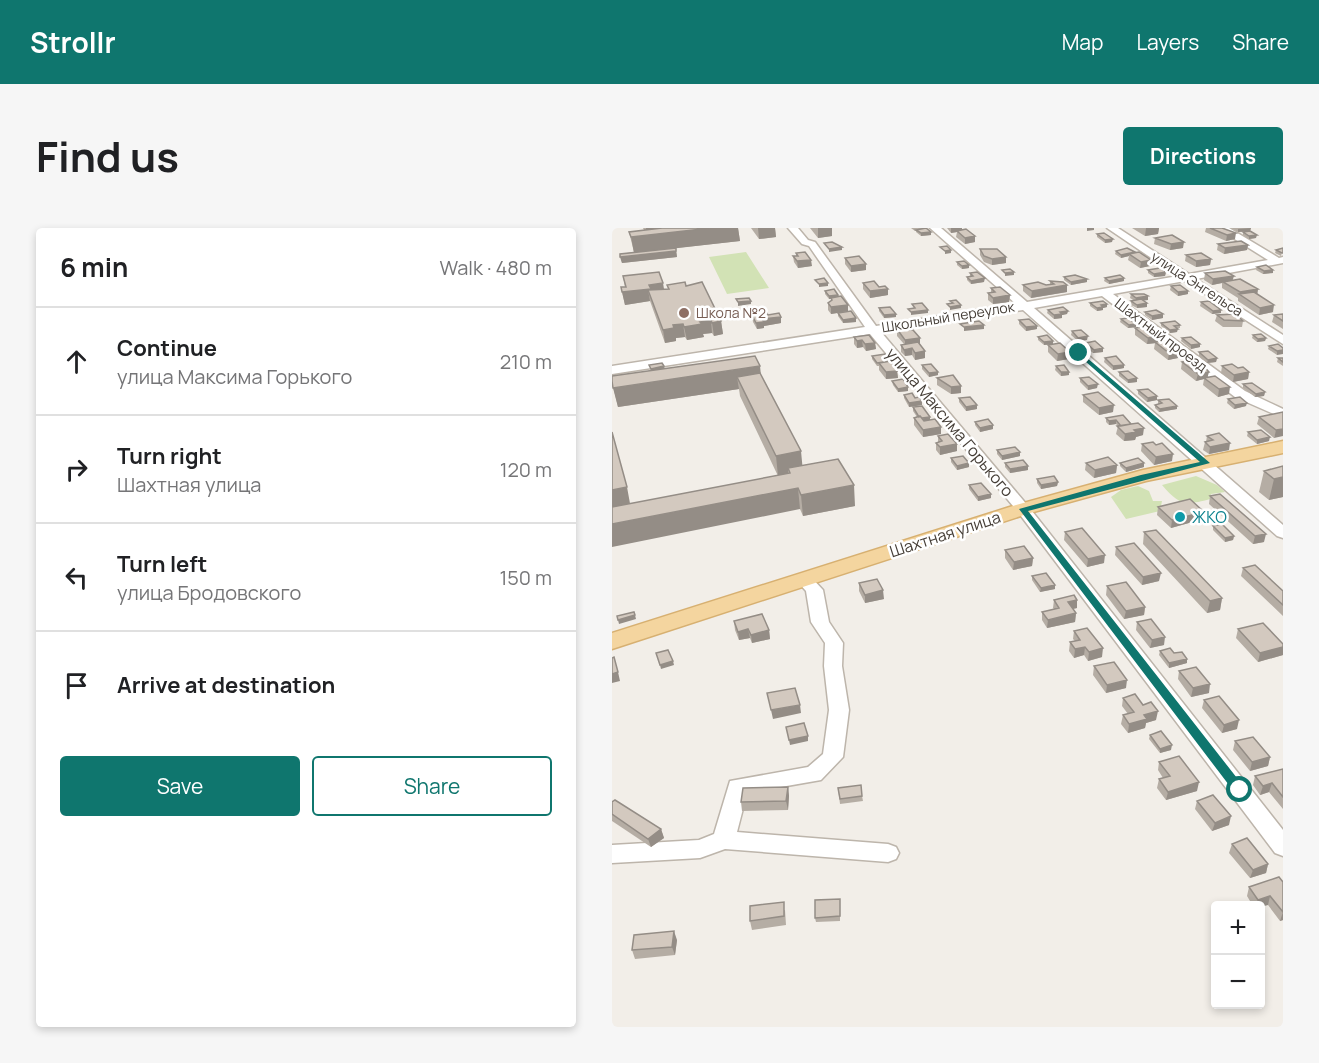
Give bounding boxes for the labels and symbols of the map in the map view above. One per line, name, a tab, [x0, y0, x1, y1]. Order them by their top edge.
street label: улица Энгельса	[1148, 247, 1247, 320]
street label: Шахтный проезд	[1111, 294, 1211, 376]
street label: Школьный переулок	[880, 296, 1017, 336]
place label: Школа №2	[696, 303, 766, 322]
marker: Школа №2	[677, 306, 691, 320]
route end	[1065, 339, 1091, 365]
street label: улица Максима Горького	[881, 343, 1019, 501]
street label: Шахтная улица	[887, 506, 1003, 562]
place label: ЖКО	[1192, 506, 1227, 528]
marker: ЖКО	[1173, 510, 1187, 524]
route start	[1226, 776, 1252, 802]

